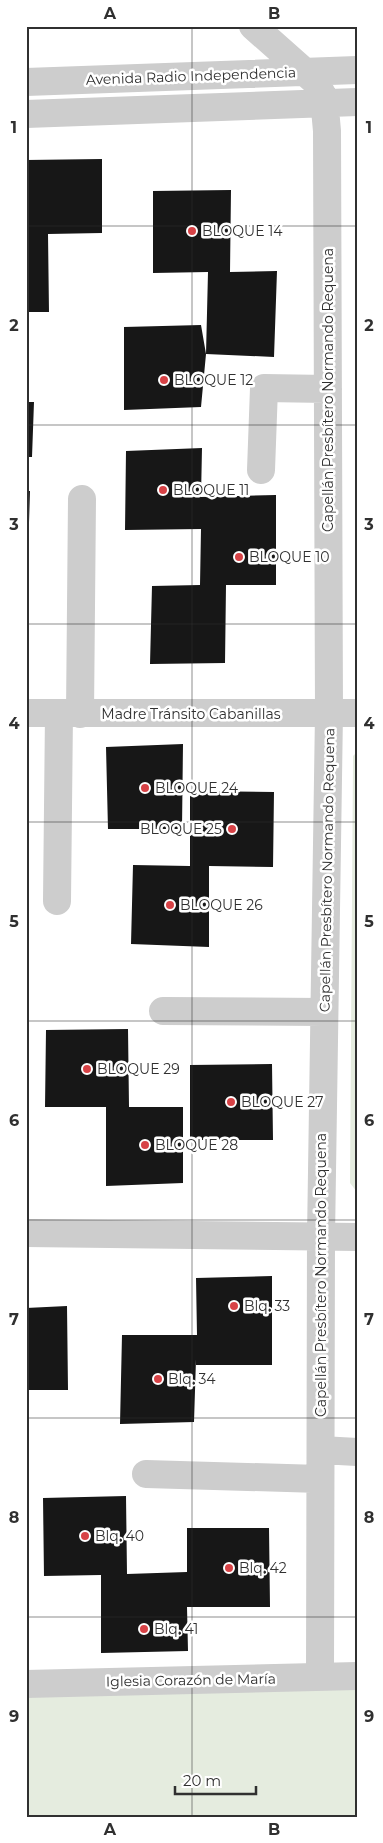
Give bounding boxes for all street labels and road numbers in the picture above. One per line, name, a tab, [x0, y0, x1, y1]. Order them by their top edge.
street label: Avenida Radio Independencia	[86, 63, 296, 89]
street label: Capellán Presbítero Normando Requena	[319, 248, 337, 532]
street label: Madre Tránsito Cabanillas	[101, 705, 281, 723]
street label: Capellán Presbítero Normando Requena	[316, 728, 338, 1012]
street label: Capellán Presbítero Normando Requena	[312, 1133, 330, 1417]
street label: Iglesia Corazón de María	[106, 1670, 276, 1690]

